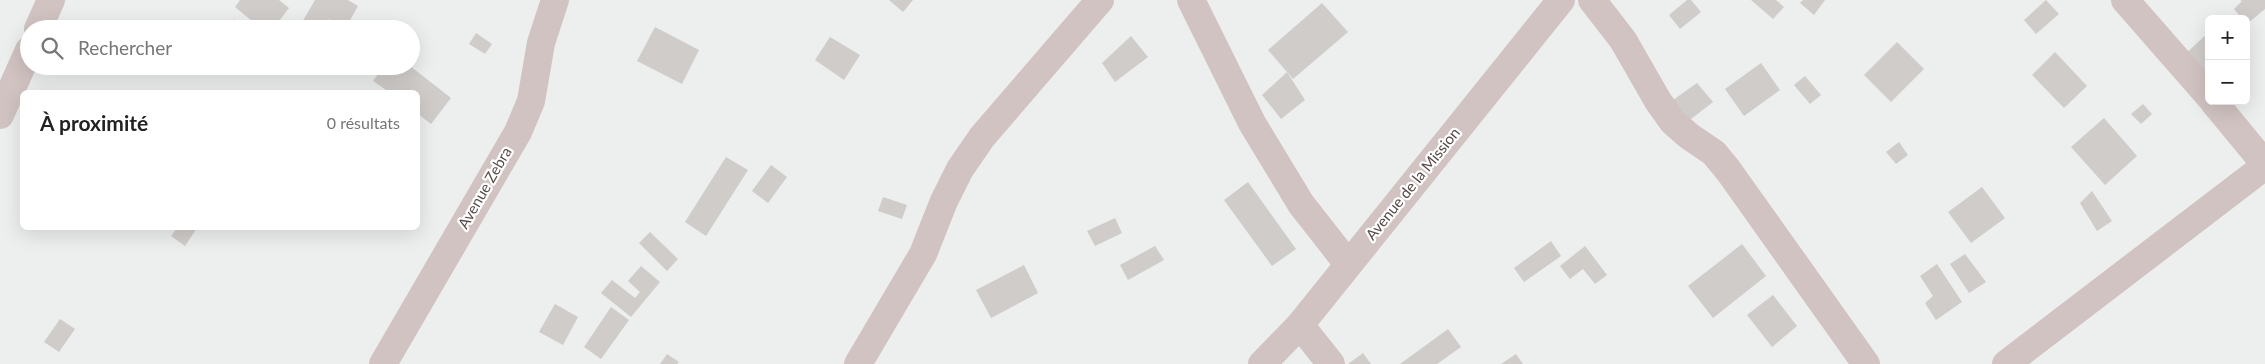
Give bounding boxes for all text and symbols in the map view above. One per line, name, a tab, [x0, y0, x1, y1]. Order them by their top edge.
map controls	[2205, 15, 2250, 105]
button: +	[2205, 15, 2250, 60]
search box	[20, 20, 420, 75]
icon: search	[38, 34, 66, 62]
text: Rechercher	[78, 36, 172, 59]
button: −	[2205, 60, 2250, 105]
text: À proximité	[40, 110, 148, 135]
text: 0 résultats	[327, 113, 400, 132]
street label: Avenue de la Mission	[1361, 124, 1463, 243]
street label: Avenue Zebra	[454, 143, 515, 232]

